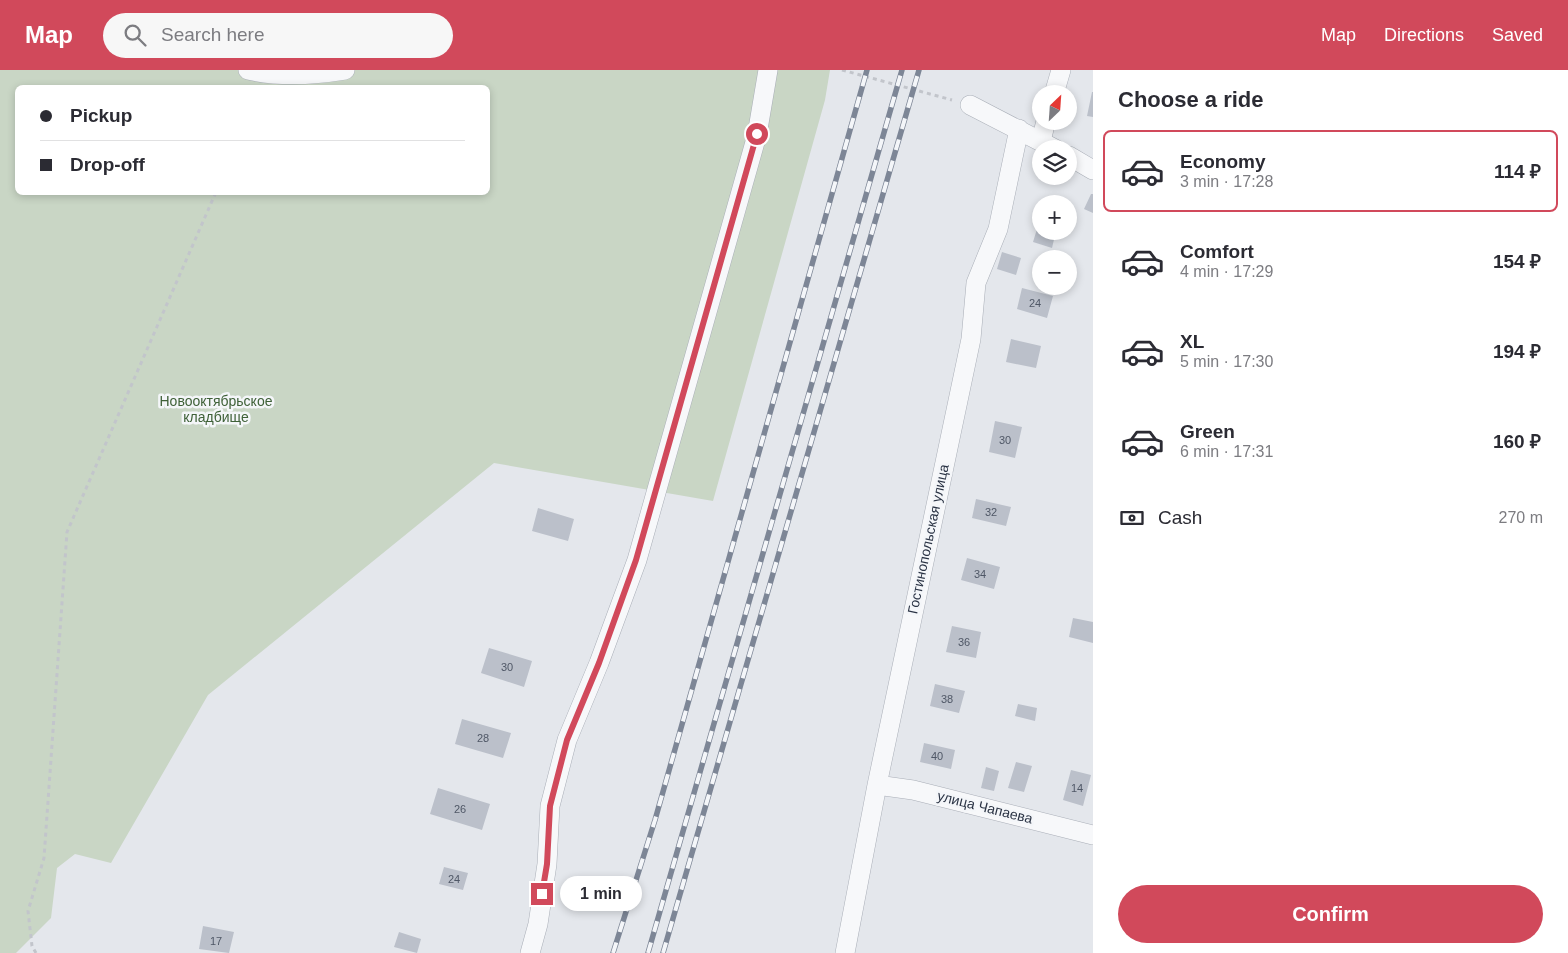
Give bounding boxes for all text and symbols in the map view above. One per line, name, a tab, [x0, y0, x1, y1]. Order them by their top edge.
search box	[103, 13, 453, 58]
text: Map	[25, 21, 73, 48]
icon: search	[121, 21, 149, 49]
text: Search here	[161, 24, 265, 45]
text: Map	[1321, 25, 1356, 45]
text: Directions	[1384, 25, 1464, 45]
text: Saved	[1492, 25, 1543, 45]
north arrow	[1032, 85, 1078, 130]
map controls	[1032, 85, 1077, 295]
text: Choose a ride	[1118, 87, 1263, 112]
text: Pickup	[70, 105, 132, 126]
route start	[746, 123, 768, 145]
button: layers	[1032, 140, 1077, 185]
icon: car	[1120, 149, 1165, 194]
text: Economy	[1180, 151, 1266, 172]
text: Drop-off	[70, 154, 145, 175]
text: 114 ₽	[1494, 161, 1541, 182]
text: 3 min · 17:28	[1180, 173, 1273, 190]
button: +	[1032, 195, 1077, 240]
icon: car	[1120, 239, 1165, 284]
text: Comfort	[1180, 241, 1254, 262]
button: −	[1032, 250, 1077, 295]
text: 154 ₽	[1493, 251, 1541, 272]
text: 4 min · 17:29	[1180, 263, 1273, 280]
house number: 24	[1029, 297, 1041, 309]
icon: car	[1120, 329, 1165, 374]
text: XL	[1180, 331, 1204, 352]
text: 194 ₽	[1493, 341, 1541, 362]
text: 5 min · 17:30	[1180, 353, 1273, 370]
park label: Новооктябрьское кладбище	[160, 393, 273, 425]
icon: car	[1120, 419, 1165, 464]
text: Green	[1180, 421, 1235, 442]
text: 160 ₽	[1493, 431, 1541, 452]
house number: 30	[999, 434, 1011, 446]
text: 6 min · 17:31	[1180, 443, 1273, 460]
street label: Гостинопольская улица	[904, 462, 952, 615]
icon: cash	[1118, 504, 1146, 532]
house number: 32	[985, 506, 997, 518]
text: Cash	[1158, 507, 1202, 528]
text: 270 m	[1499, 509, 1543, 526]
house number: 34	[974, 568, 986, 580]
house number: 36	[958, 636, 970, 648]
house number: 30	[501, 661, 513, 673]
house number: 38	[941, 693, 953, 705]
house number: 28	[477, 732, 489, 744]
house number: 40	[931, 750, 943, 762]
house number: 14	[1071, 782, 1083, 794]
street label: улица Чапаева	[936, 787, 1035, 827]
house number: 26	[454, 803, 466, 815]
house number: 24	[448, 873, 460, 885]
callout: 1 min	[560, 876, 642, 912]
route end	[531, 883, 553, 905]
text: 1 min	[580, 885, 622, 902]
button: Confirm	[1118, 885, 1543, 943]
house number: 17	[210, 935, 222, 947]

